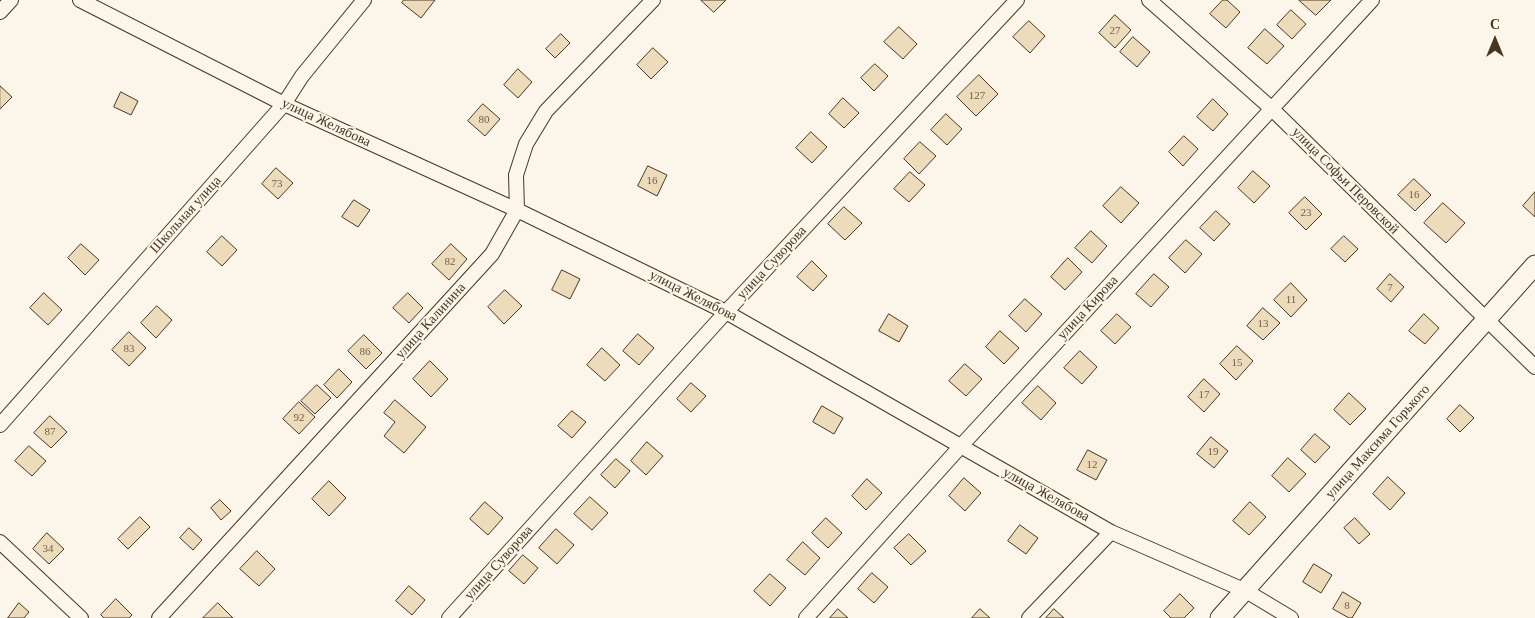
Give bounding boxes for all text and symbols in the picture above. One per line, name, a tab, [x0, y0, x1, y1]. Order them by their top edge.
north arrow	[1470, 15, 1520, 65]
text: С	[1490, 17, 1500, 32]
house number: 27	[1110, 24, 1120, 38]
house number: 127	[969, 89, 985, 103]
street label: улица Желябова	[279, 95, 373, 151]
house number: 80	[478, 113, 489, 127]
street label: улица Софьи Перовской	[1288, 124, 1402, 238]
street label: Школьная улица	[147, 173, 225, 257]
house number: 16	[646, 174, 658, 188]
house number: 73	[272, 177, 282, 191]
house number: 16	[1408, 188, 1420, 202]
house number: 23	[1300, 206, 1312, 220]
street label: улица Суворова	[734, 223, 810, 303]
house number: 82	[444, 255, 456, 269]
street label: улица Желябова	[646, 267, 740, 325]
street label: улица Кирова	[1054, 272, 1122, 344]
street label: улица Калинина	[392, 279, 470, 363]
house number: 7	[1387, 281, 1393, 295]
house number: 11	[1286, 293, 1296, 307]
house number: 13	[1258, 317, 1268, 331]
house number: 83	[124, 342, 134, 356]
house number: 86	[360, 345, 370, 359]
house number: 15	[1232, 356, 1242, 370]
street label: улица Максима Горького	[1322, 381, 1434, 503]
house number: 17	[1198, 388, 1210, 402]
house number: 92	[294, 411, 304, 425]
house number: 87	[44, 425, 56, 439]
house number: 19	[1208, 445, 1218, 459]
house number: 12	[1086, 458, 1098, 472]
street label: улица Желябова	[1000, 464, 1092, 526]
street label: улица Суворова	[461, 522, 537, 604]
house number: 34	[42, 542, 54, 556]
house number: 8	[1344, 599, 1350, 613]

